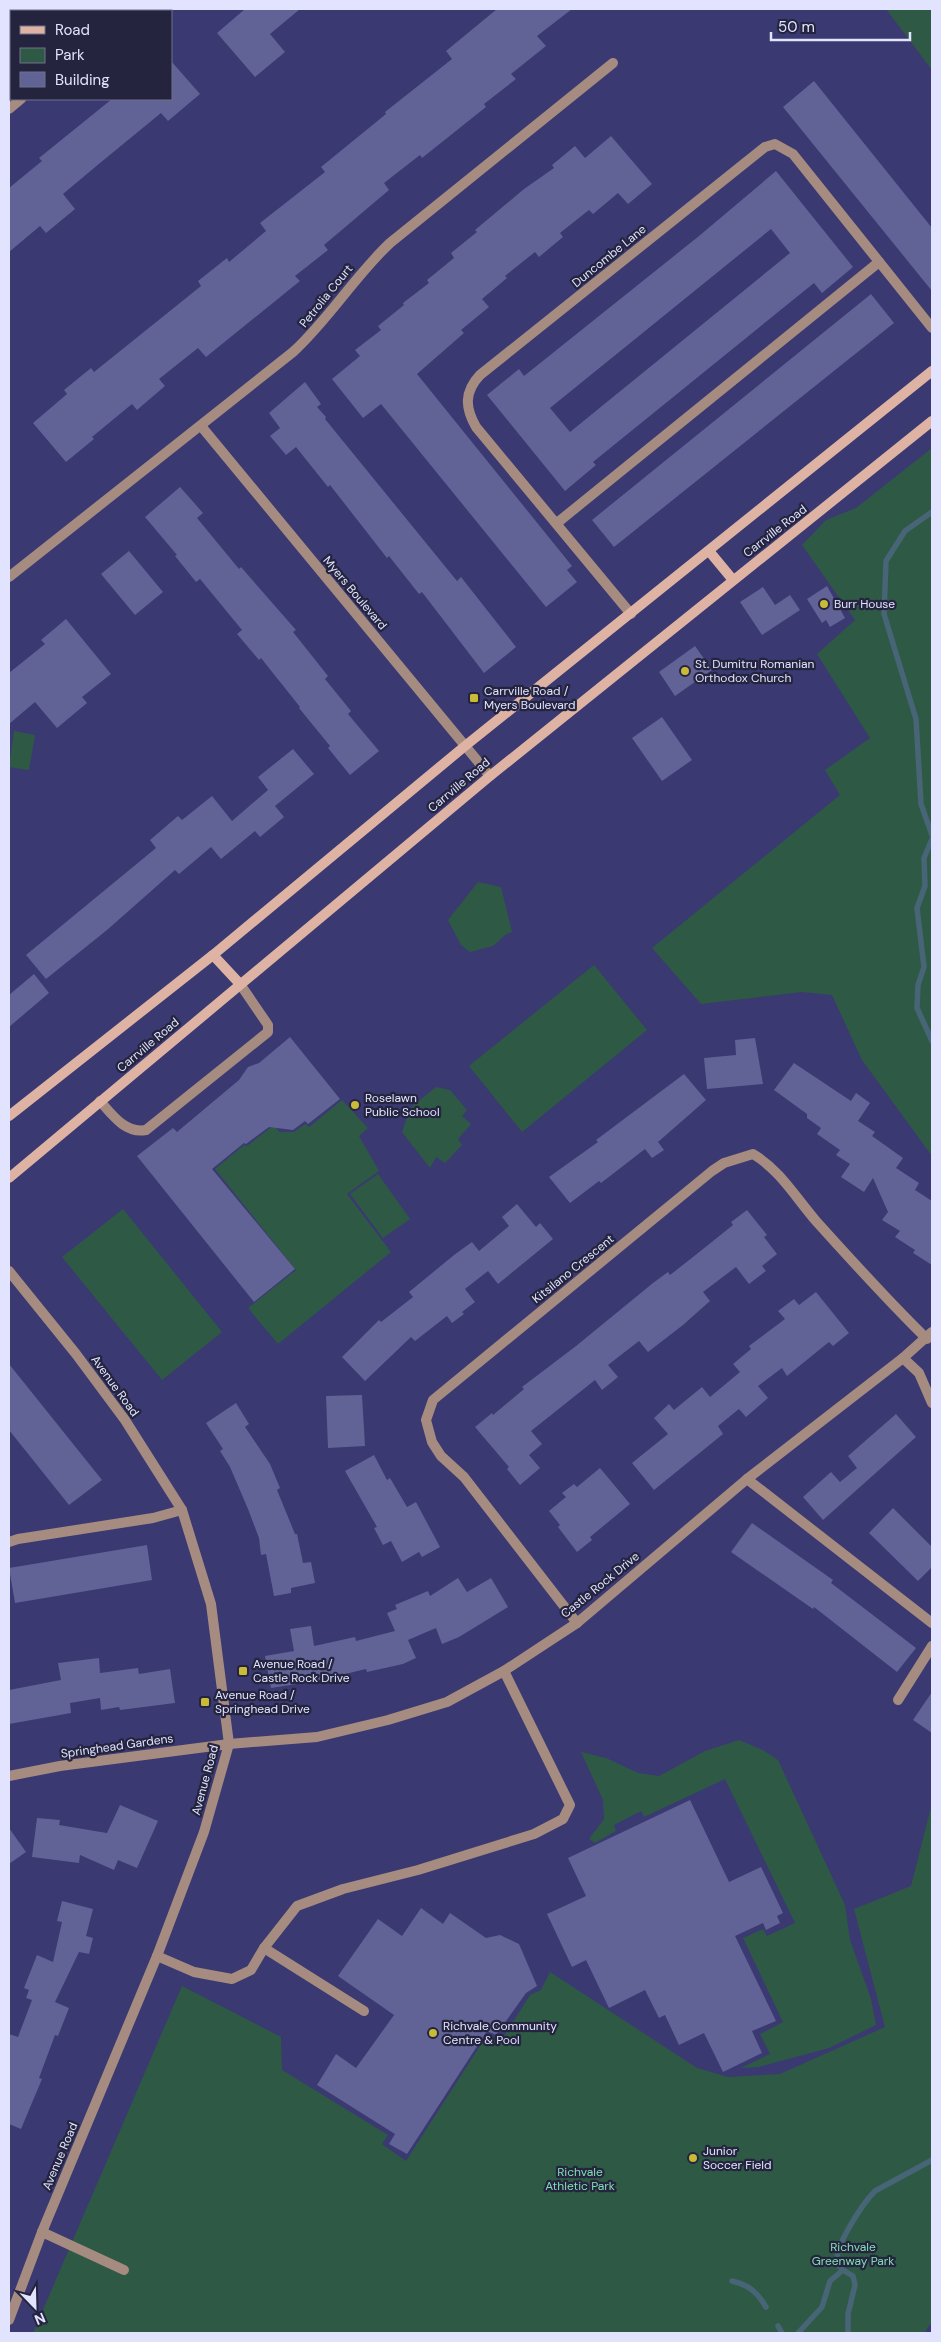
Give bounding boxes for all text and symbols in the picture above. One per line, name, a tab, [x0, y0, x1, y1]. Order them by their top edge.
legend	[10, 10, 172, 100]
scale bar	[771, 10, 910, 42]
text: 50 m	[778, 17, 815, 37]
text: Road	[55, 20, 90, 40]
text: Park	[55, 45, 85, 65]
text: Building	[55, 70, 110, 90]
street label: Duncombe Lane	[569, 221, 649, 291]
street label: Petrolia Court	[296, 261, 356, 331]
street label: Carrville Road	[740, 501, 810, 561]
street label: Myers Boulevard	[319, 553, 391, 633]
place label: Burr House	[834, 596, 895, 612]
marker: Burr House	[818, 598, 830, 610]
place label: St. Dumitru Romanian Orthodox Church	[695, 656, 815, 686]
marker: St. Dumitru Romanian Orthodox Church	[679, 665, 691, 677]
place label: Carrville Road / Myers Boulevard	[484, 683, 575, 713]
marker: Carrville Road / Myers Boulevard	[468, 692, 480, 704]
street label: Carrville Road	[425, 754, 493, 816]
street label: Carrville Road	[114, 1014, 182, 1076]
place label: Roselawn Public School	[365, 1090, 440, 1120]
marker: Roselawn Public School	[349, 1099, 361, 1111]
street label: Kitsilano Crescent	[529, 1231, 617, 1307]
street label: Avenue Road	[87, 1352, 143, 1420]
street label: Castle Rock Drive	[557, 1548, 643, 1622]
place label: Avenue Road / Castle Rock Drive	[253, 1656, 350, 1686]
marker: Avenue Road / Castle Rock Drive	[237, 1665, 249, 1677]
place label: Avenue Road / Springhead Drive	[215, 1687, 310, 1717]
marker: Avenue Road / Springhead Drive	[199, 1696, 211, 1708]
street label: Springhead Gardens	[60, 1730, 174, 1762]
street label: Avenue Road	[188, 1743, 222, 1817]
place label: Richvale Community Centre & Pool	[443, 2018, 557, 2048]
marker: Richvale Community Centre & Pool	[427, 2027, 439, 2039]
street label: Avenue Road	[39, 2120, 81, 2192]
place label: Junior Soccer Field	[703, 2143, 772, 2173]
marker: Junior Soccer Field	[687, 2152, 699, 2164]
park label: Richvale Athletic Park	[545, 2164, 615, 2194]
park label: Richvale Greenway Park	[812, 2239, 894, 2269]
north arrow	[10, 2282, 60, 2332]
text: N	[32, 2309, 48, 2329]

